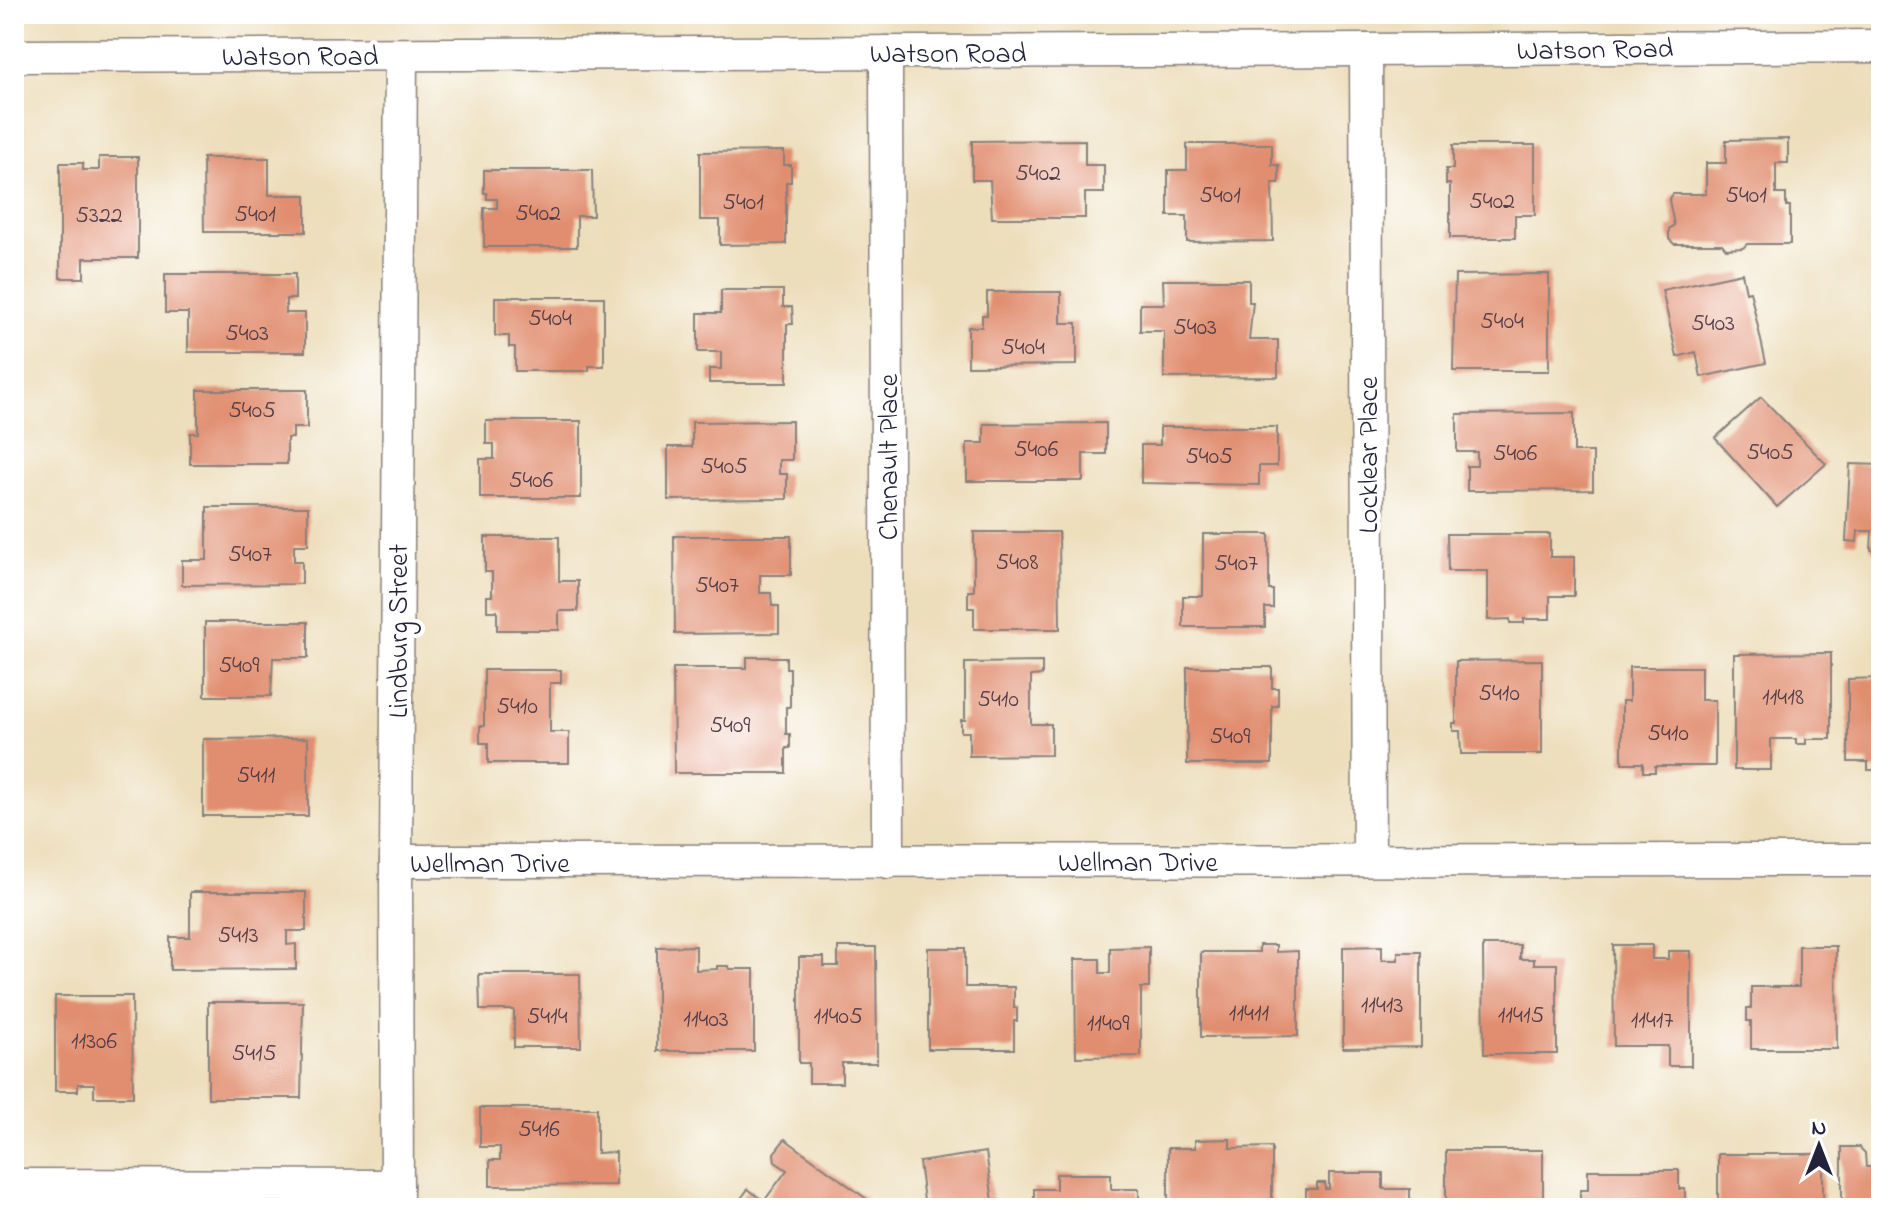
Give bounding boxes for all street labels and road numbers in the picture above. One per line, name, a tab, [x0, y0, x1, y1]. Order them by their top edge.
street label: Watson Road	[1516, 30, 1674, 73]
street label: Watson Road	[870, 35, 1027, 76]
street label: Watson Road	[222, 38, 379, 79]
street label: Chenault Place	[870, 373, 911, 540]
street label: Locklear Place	[1350, 376, 1391, 534]
street label: Lindburg Street	[380, 544, 421, 718]
street label: Wellman Drive	[1058, 844, 1218, 885]
street label: Wellman Drive	[410, 845, 570, 886]

